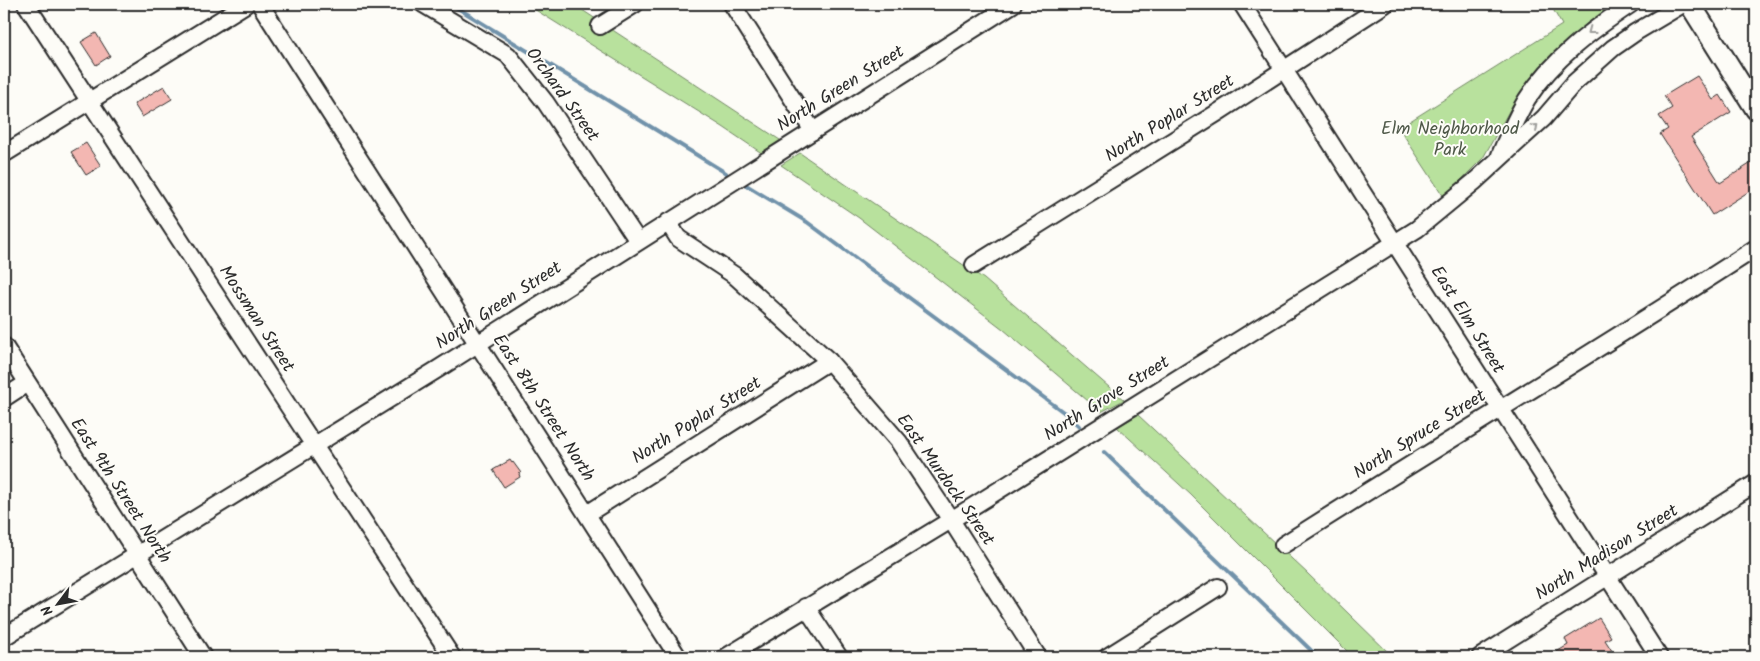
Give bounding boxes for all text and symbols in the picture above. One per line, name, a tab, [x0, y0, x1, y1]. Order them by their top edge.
one-way arrow	[1588, 26, 1597, 34]
street label: North Green Street	[772, 38, 911, 140]
street label: Orchard Street	[518, 42, 607, 149]
street label: North Poplar Street	[1099, 67, 1241, 171]
park label: Elm Neighborhood Park	[1381, 115, 1520, 165]
one-way arrow	[1529, 124, 1538, 133]
street label: North Green Street	[430, 254, 569, 358]
street label: Mossman Street	[210, 260, 302, 379]
street label: East Elm Street	[1422, 260, 1512, 381]
street label: East 8th Street North	[484, 328, 602, 488]
street label: North Grove Street	[1038, 348, 1177, 449]
street label: North Poplar Street	[626, 369, 768, 473]
street label: North Spruce Street	[1348, 382, 1493, 488]
street label: East Murdock Street	[888, 408, 1002, 553]
street label: East 9th Street North	[62, 412, 178, 570]
street label: North Madison Street	[1530, 497, 1685, 609]
north arrow	[32, 578, 82, 628]
text: N	[36, 601, 59, 620]

